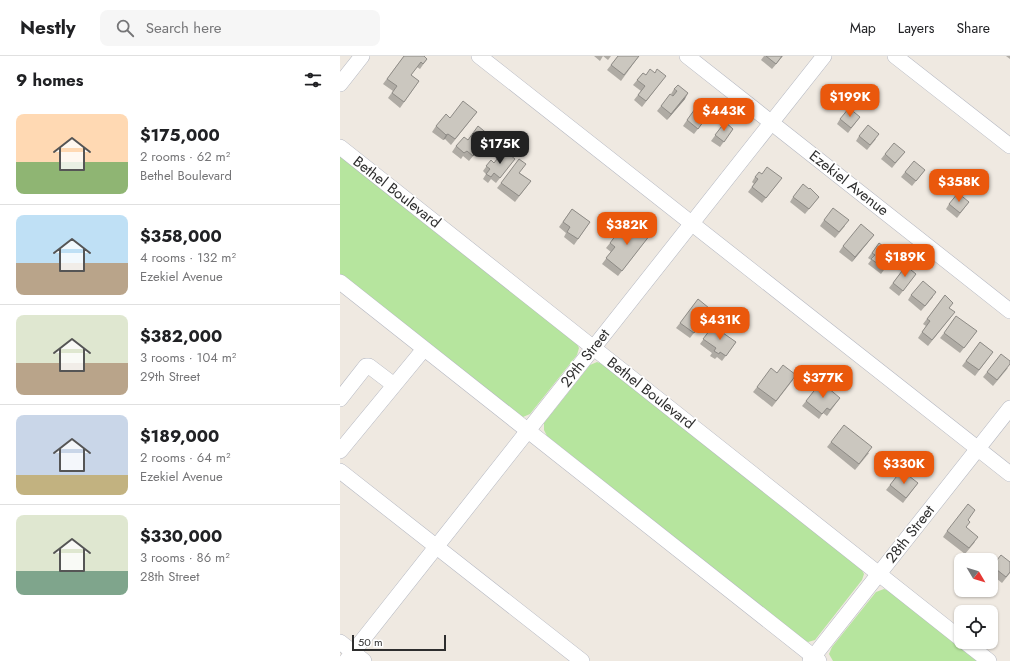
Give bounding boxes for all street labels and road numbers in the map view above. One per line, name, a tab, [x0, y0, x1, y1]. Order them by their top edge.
street label: Ezekiel Avenue	[805, 145, 894, 221]
street label: Bethel Boulevard	[348, 151, 446, 233]
street label: 29th Street	[555, 324, 615, 392]
street label: Bethel Boulevard	[602, 352, 700, 434]
street label: 28th Street	[880, 500, 940, 568]

